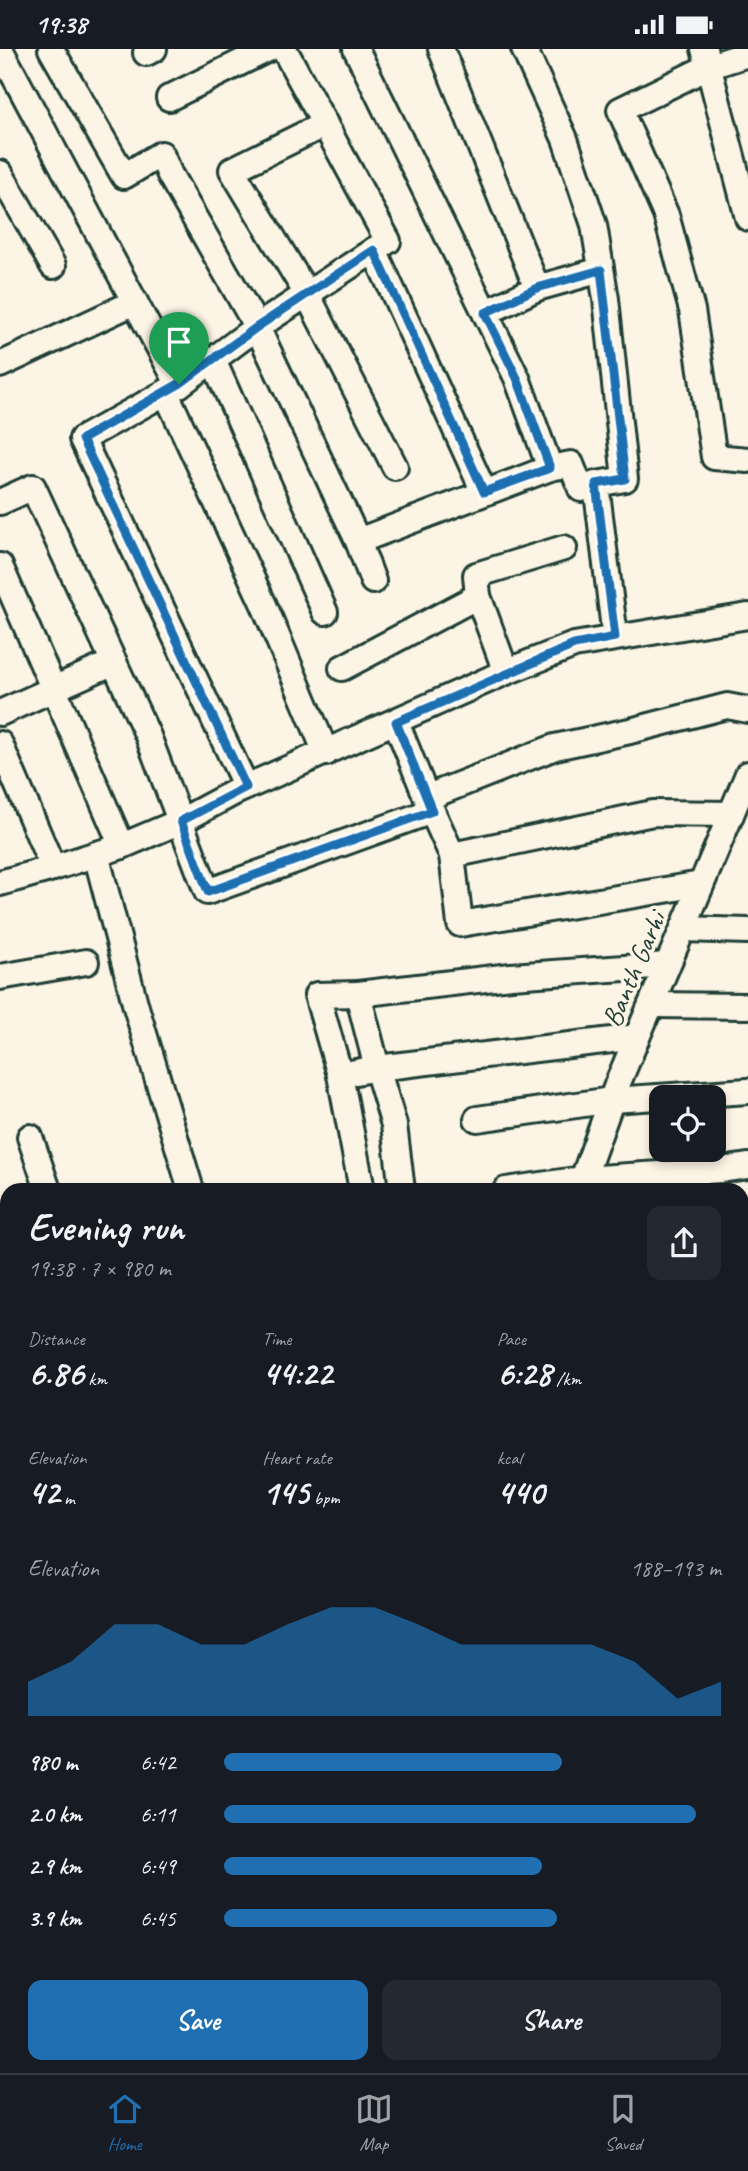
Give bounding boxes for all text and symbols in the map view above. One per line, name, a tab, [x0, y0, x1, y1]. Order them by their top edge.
text: 19:38	[35, 8, 87, 41]
pin	[149, 312, 209, 384]
icon: arrive	[160, 323, 198, 361]
street label: Banth Garhi	[594, 903, 675, 1032]
map controls	[649, 1085, 726, 1162]
button: locate	[649, 1085, 726, 1162]
text: Evening run	[28, 1204, 184, 1251]
button: share	[647, 1206, 721, 1280]
text: 19:38 · 7 × 980 m	[28, 1254, 171, 1283]
text: Distance	[28, 1327, 85, 1351]
text: Time	[262, 1327, 291, 1351]
text: Pace	[497, 1327, 526, 1351]
text: 6.86	[28, 1351, 84, 1396]
text: 44:22	[262, 1351, 332, 1396]
text: 6:28	[497, 1351, 552, 1396]
text: km	[84, 1367, 107, 1391]
text: /km	[552, 1367, 581, 1391]
text: Elevation	[28, 1446, 86, 1470]
text: Heart rate	[262, 1446, 332, 1470]
text: kcal	[497, 1446, 522, 1470]
text: 42	[28, 1470, 60, 1515]
text: 145	[262, 1470, 309, 1515]
text: 440	[497, 1470, 544, 1515]
text: m	[60, 1486, 75, 1510]
text: bpm	[309, 1486, 340, 1510]
text: Elevation	[28, 1554, 99, 1583]
text: 188–193 m	[630, 1554, 721, 1583]
text: 980 m	[28, 1748, 77, 1777]
text: 6:42	[140, 1748, 176, 1777]
text: 2.0 km	[28, 1800, 82, 1829]
text: 6:11	[140, 1800, 176, 1829]
text: 2.9 km	[28, 1852, 81, 1881]
text: 6:49	[140, 1852, 176, 1881]
text: 3.9 km	[28, 1904, 81, 1933]
text: 6:45	[140, 1904, 176, 1933]
button: Save	[28, 1980, 368, 2060]
button: Share	[382, 1980, 721, 2060]
tab: Home	[106, 2090, 144, 2156]
tab: Map	[355, 2090, 393, 2156]
tab: Saved	[604, 2090, 642, 2156]

